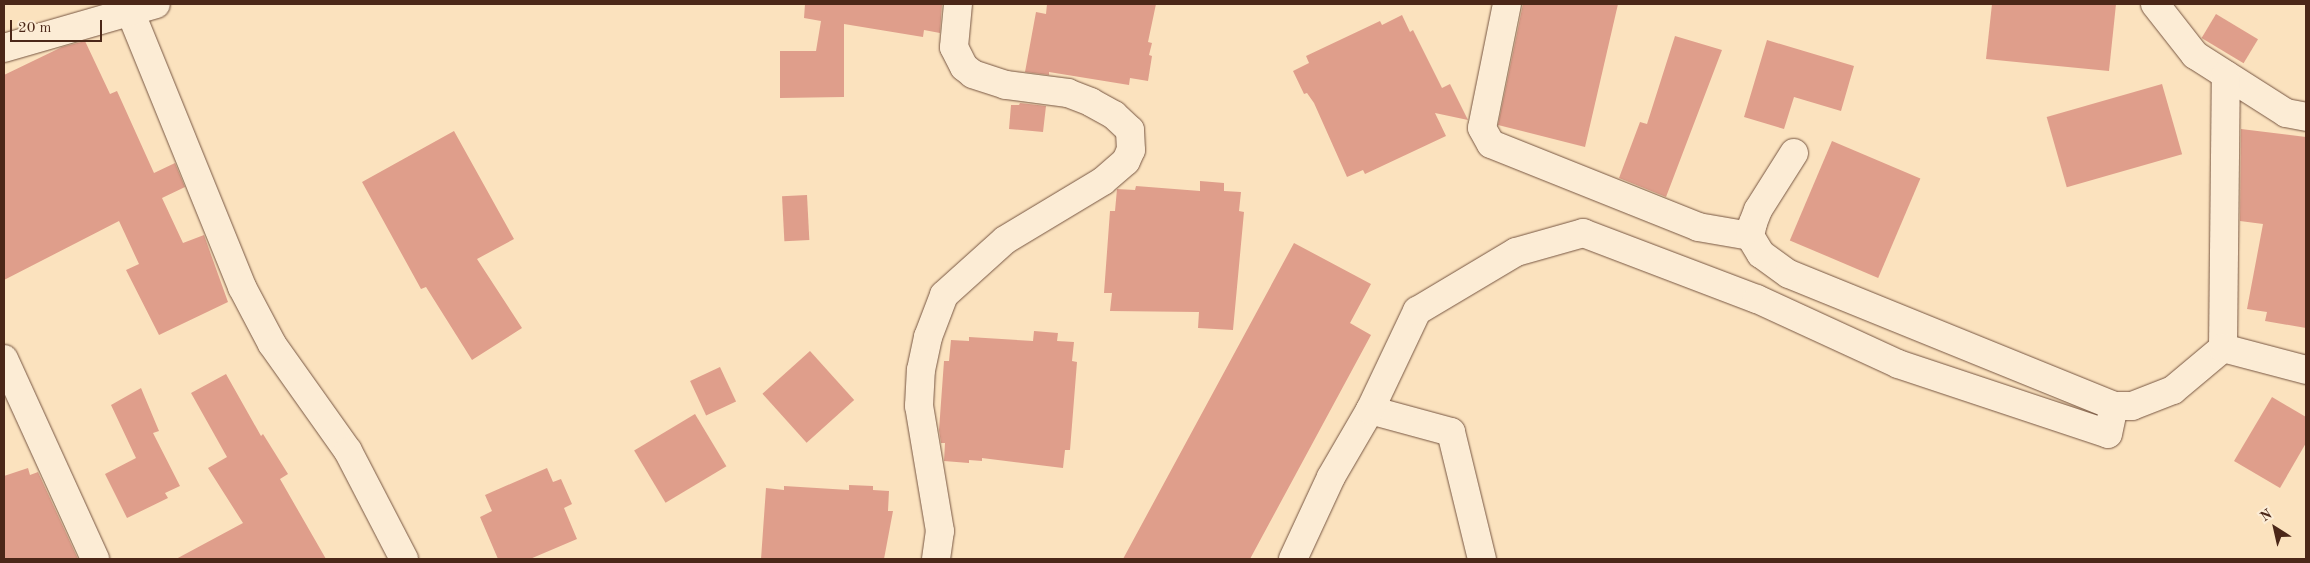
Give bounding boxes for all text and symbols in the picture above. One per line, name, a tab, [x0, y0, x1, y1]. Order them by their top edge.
scale bar	[12, 10, 105, 42]
text: 20 m	[18, 21, 52, 36]
north arrow	[2250, 503, 2300, 553]
text: N	[2258, 507, 2275, 525]

